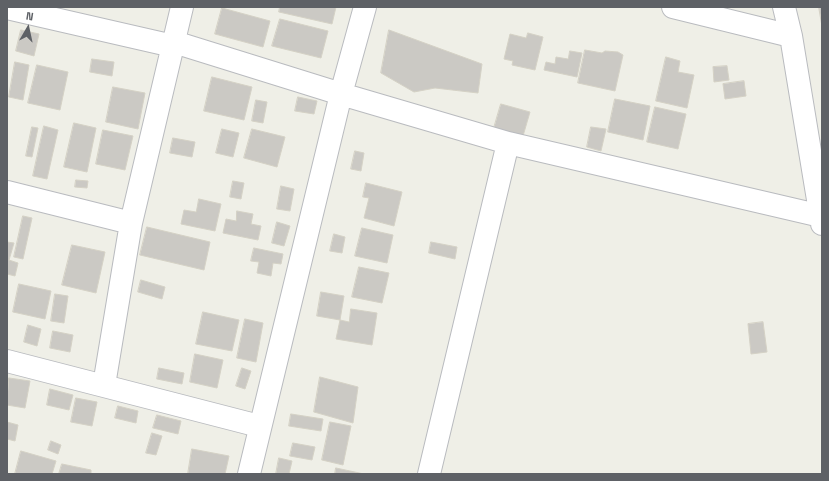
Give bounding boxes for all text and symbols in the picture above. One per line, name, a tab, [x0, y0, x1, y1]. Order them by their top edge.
north arrow	[8, 8, 48, 48]
text: N	[25, 9, 35, 24]

